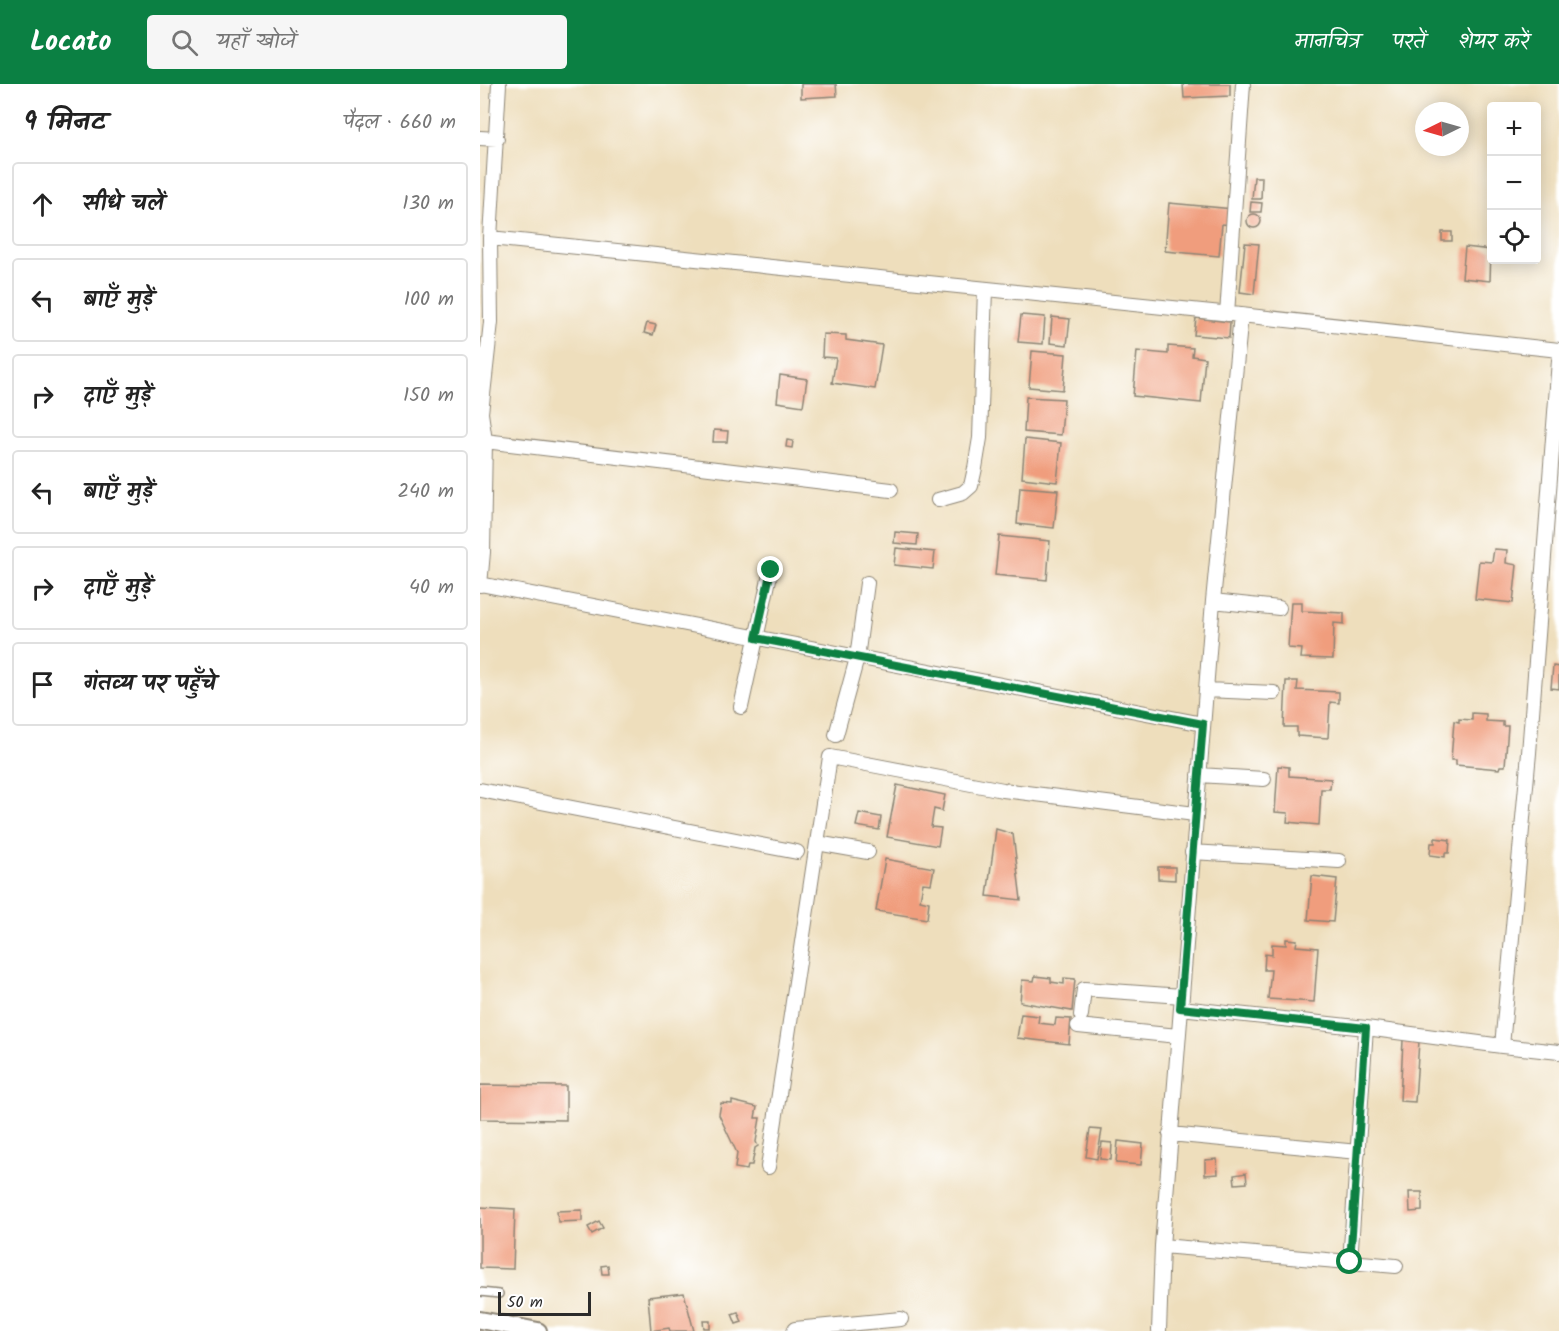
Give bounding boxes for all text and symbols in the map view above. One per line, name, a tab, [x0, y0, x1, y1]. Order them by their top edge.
search box	[147, 15, 567, 69]
text: Locato	[30, 20, 111, 65]
text: यहाँ खोजें	[216, 25, 296, 60]
icon: search	[168, 26, 201, 59]
text: मानचित्र	[1295, 26, 1360, 59]
text: परतें	[1393, 26, 1425, 59]
text: शेयर करें	[1458, 26, 1529, 59]
text: 9 मिनट	[24, 102, 106, 144]
north arrow	[1415, 102, 1469, 156]
map controls	[1487, 102, 1541, 264]
button: +	[1487, 102, 1541, 156]
text: पैदल · 660 m	[344, 107, 456, 139]
button: −	[1487, 156, 1541, 210]
text: सीधे चलें	[83, 187, 164, 222]
icon: ahead	[26, 188, 59, 221]
text: 130 m	[402, 188, 454, 220]
button: locate	[1487, 210, 1541, 264]
text: बाएँ मुड़ें	[83, 283, 154, 318]
icon: left	[26, 284, 59, 317]
text: 100 m	[404, 284, 454, 316]
text: दाएँ मुड़ें	[83, 379, 152, 414]
icon: right	[26, 380, 59, 413]
text: 150 m	[403, 380, 454, 412]
text: बाएँ मुड़ें	[83, 475, 154, 510]
icon: left	[26, 476, 59, 509]
text: 240 m	[397, 476, 454, 508]
route end	[757, 556, 783, 582]
text: दाएँ मुड़ें	[83, 571, 152, 606]
icon: right	[26, 572, 59, 605]
text: 40 m	[409, 572, 454, 604]
text: गंतव्य पर पहुँचे	[83, 667, 216, 702]
icon: arrive	[26, 668, 59, 701]
route start	[1336, 1248, 1362, 1274]
scale bar	[498, 1289, 591, 1316]
text: 50 m	[507, 1290, 543, 1315]

